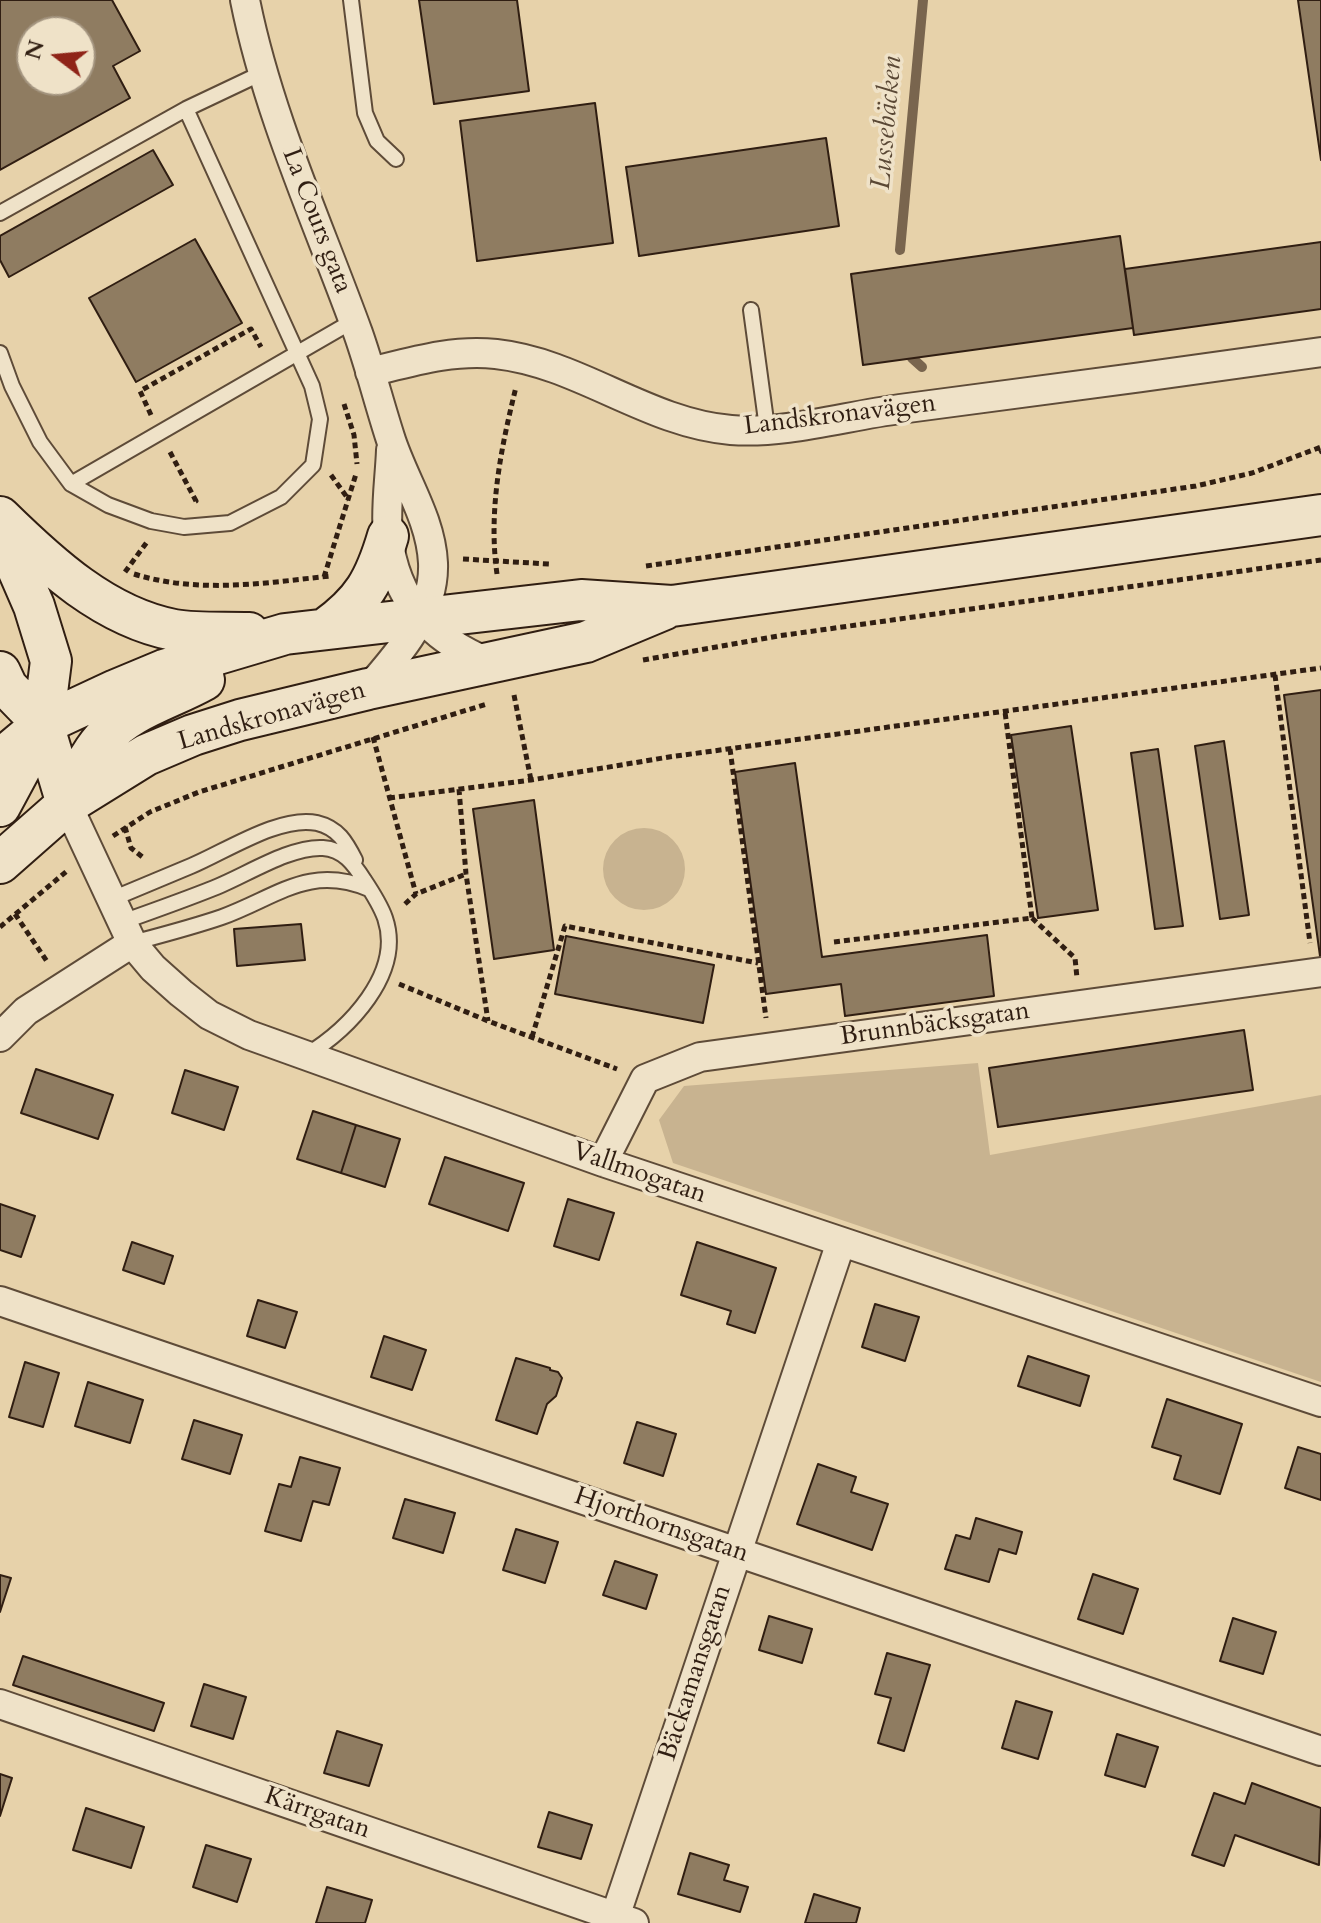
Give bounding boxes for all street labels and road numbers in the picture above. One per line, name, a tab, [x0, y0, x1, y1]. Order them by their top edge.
street label: La Cours gata	[274, 144, 358, 298]
street label: Landskronavägen	[742, 389, 938, 443]
street label: Landskronavägen	[175, 675, 369, 759]
street label: Brunnbäcksgatan	[838, 996, 1032, 1054]
street label: Vallmogatan	[568, 1137, 710, 1211]
street label: Hjorthornsgatan	[570, 1482, 752, 1570]
street label: Bäckamansgatan	[653, 1581, 739, 1765]
street label: Kärrgatan	[260, 1781, 374, 1847]

